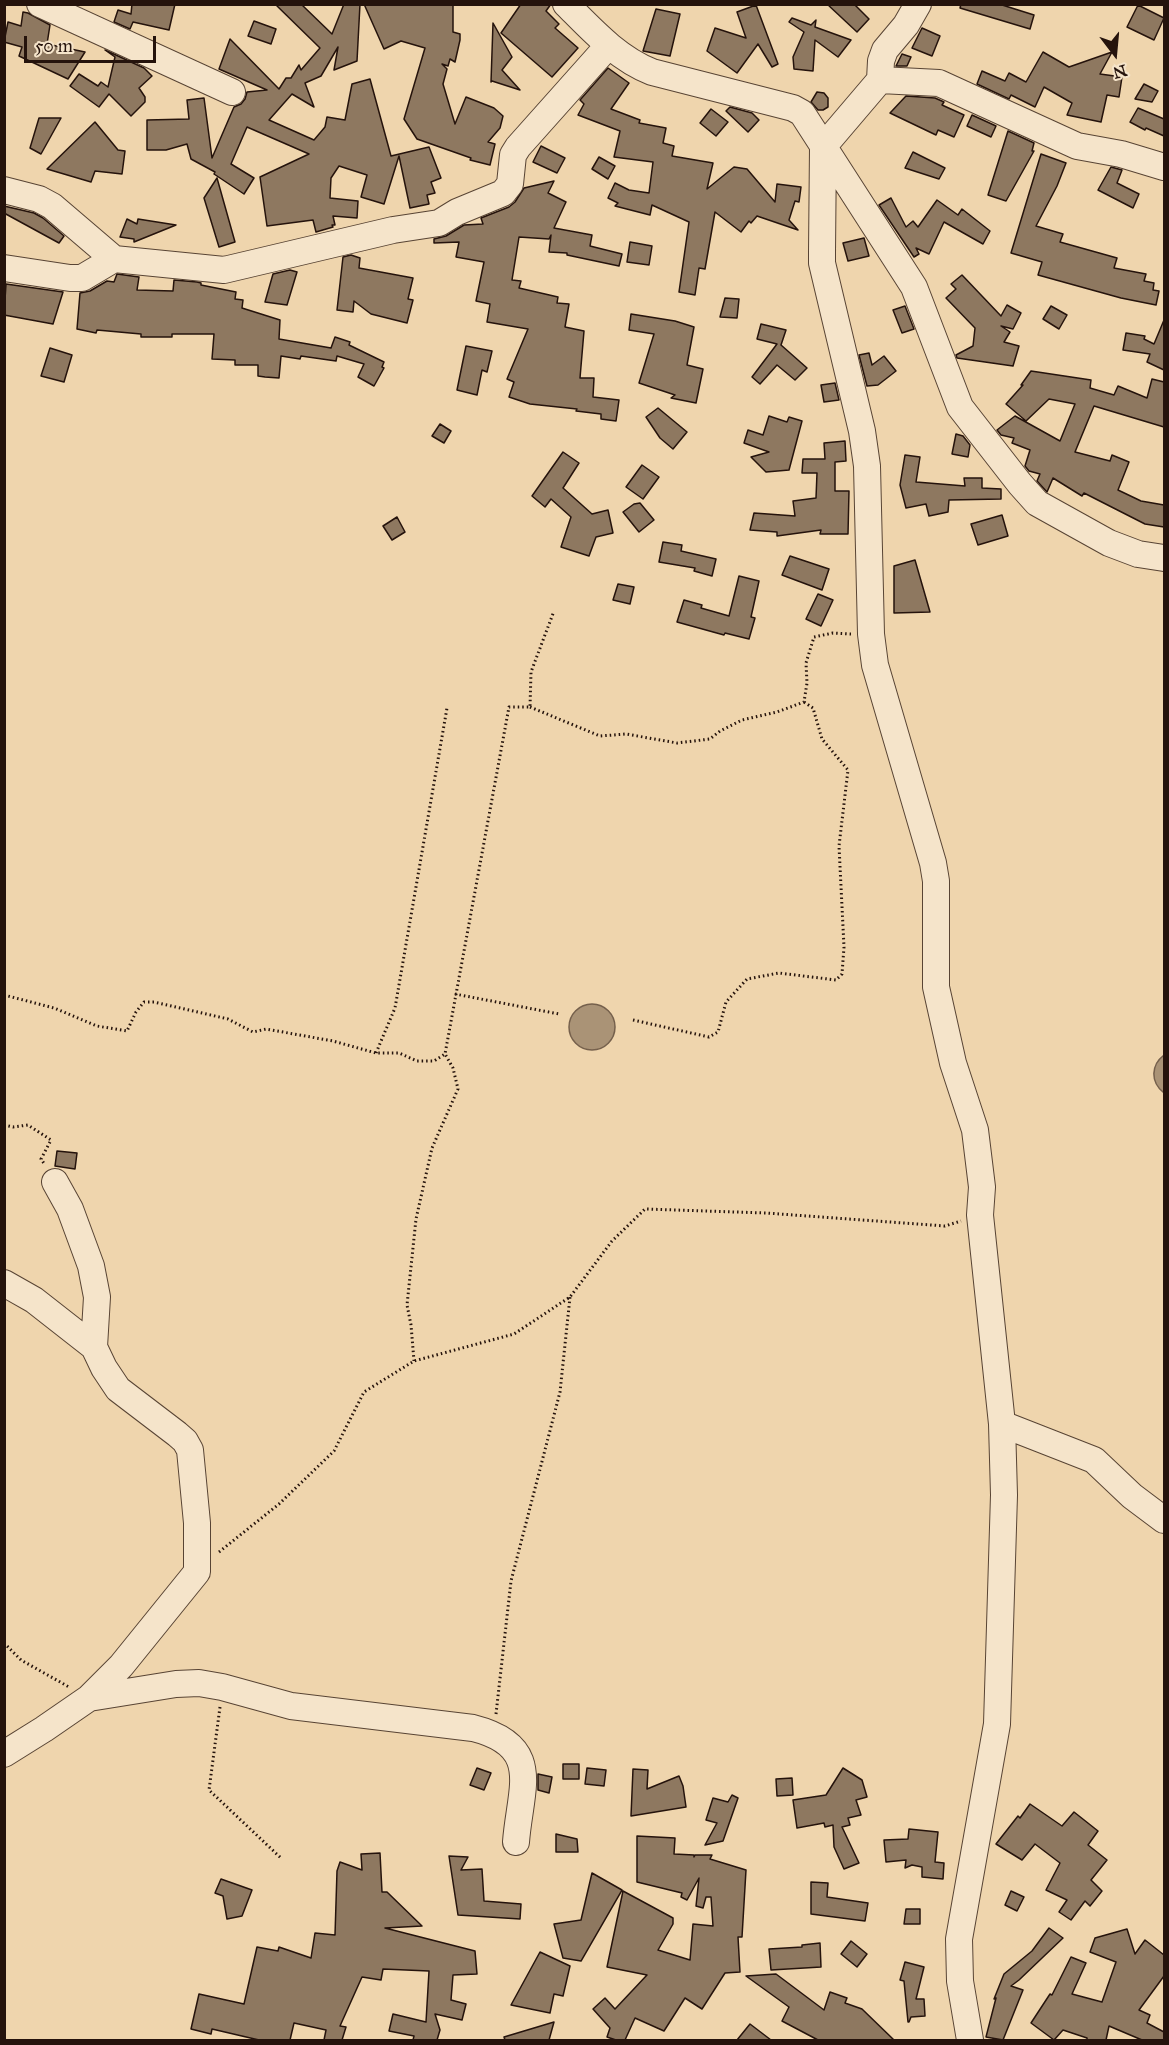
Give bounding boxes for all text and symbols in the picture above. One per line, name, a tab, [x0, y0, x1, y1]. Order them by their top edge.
scale bar	[27, 24, 159, 62]
north arrow	[1085, 24, 1145, 84]
text: 50 m	[35, 35, 73, 57]
text: N	[1111, 61, 1129, 83]

